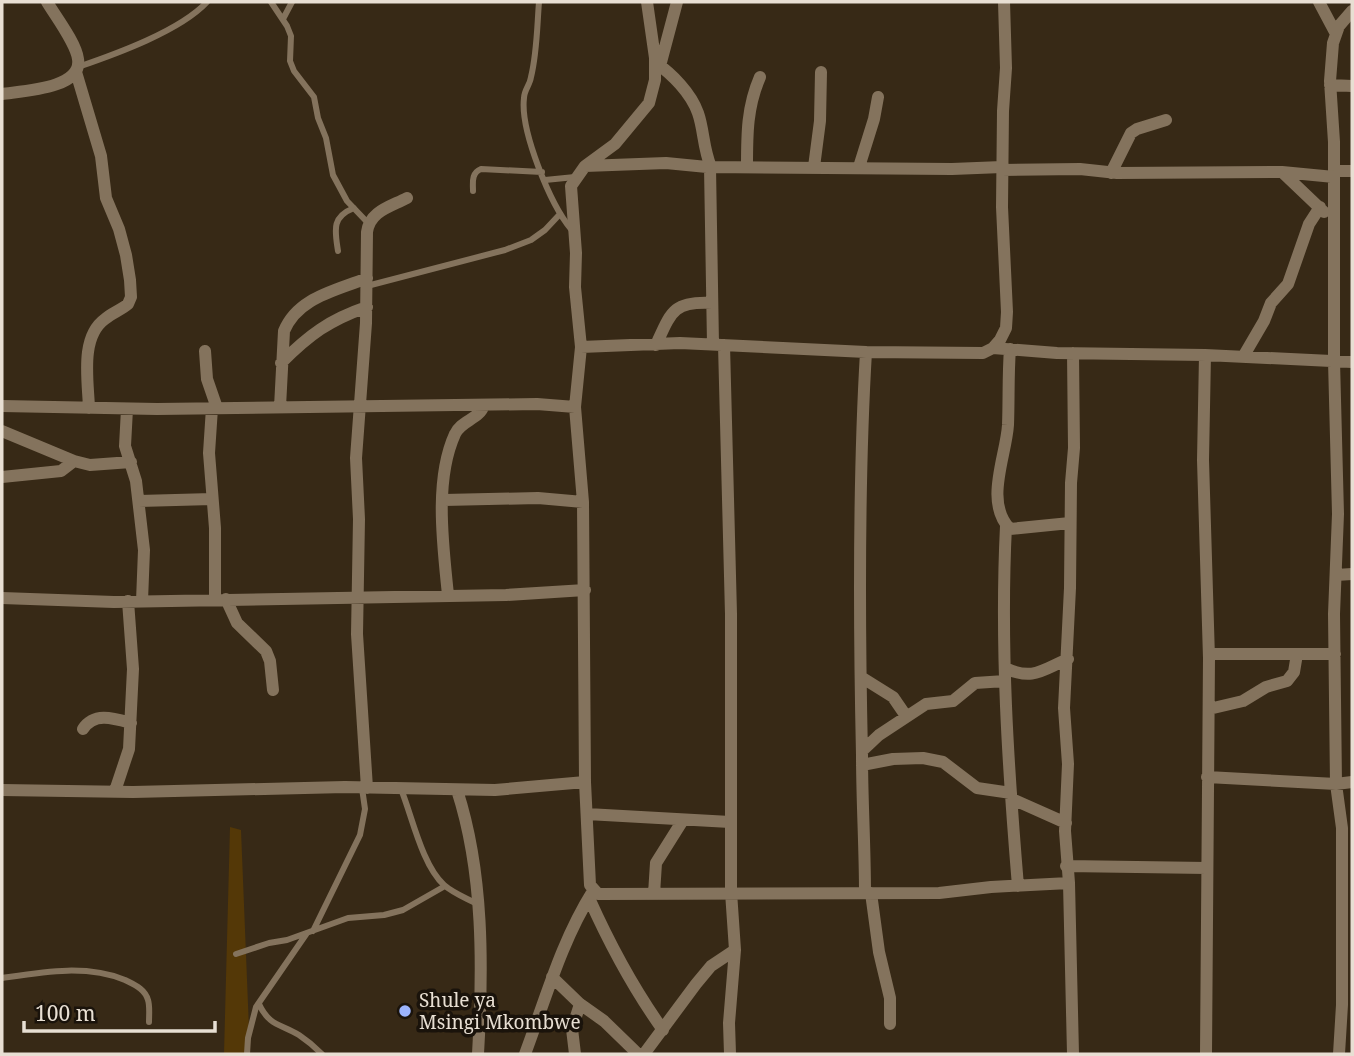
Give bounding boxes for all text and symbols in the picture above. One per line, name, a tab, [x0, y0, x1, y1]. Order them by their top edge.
place label: Shule ya Msingi Mkombwe	[419, 987, 581, 1035]
scale bar	[24, 990, 215, 1034]
text: 100 m	[35, 999, 96, 1027]
marker: Shule ya Msingi Mkombwe	[397, 1003, 413, 1019]

